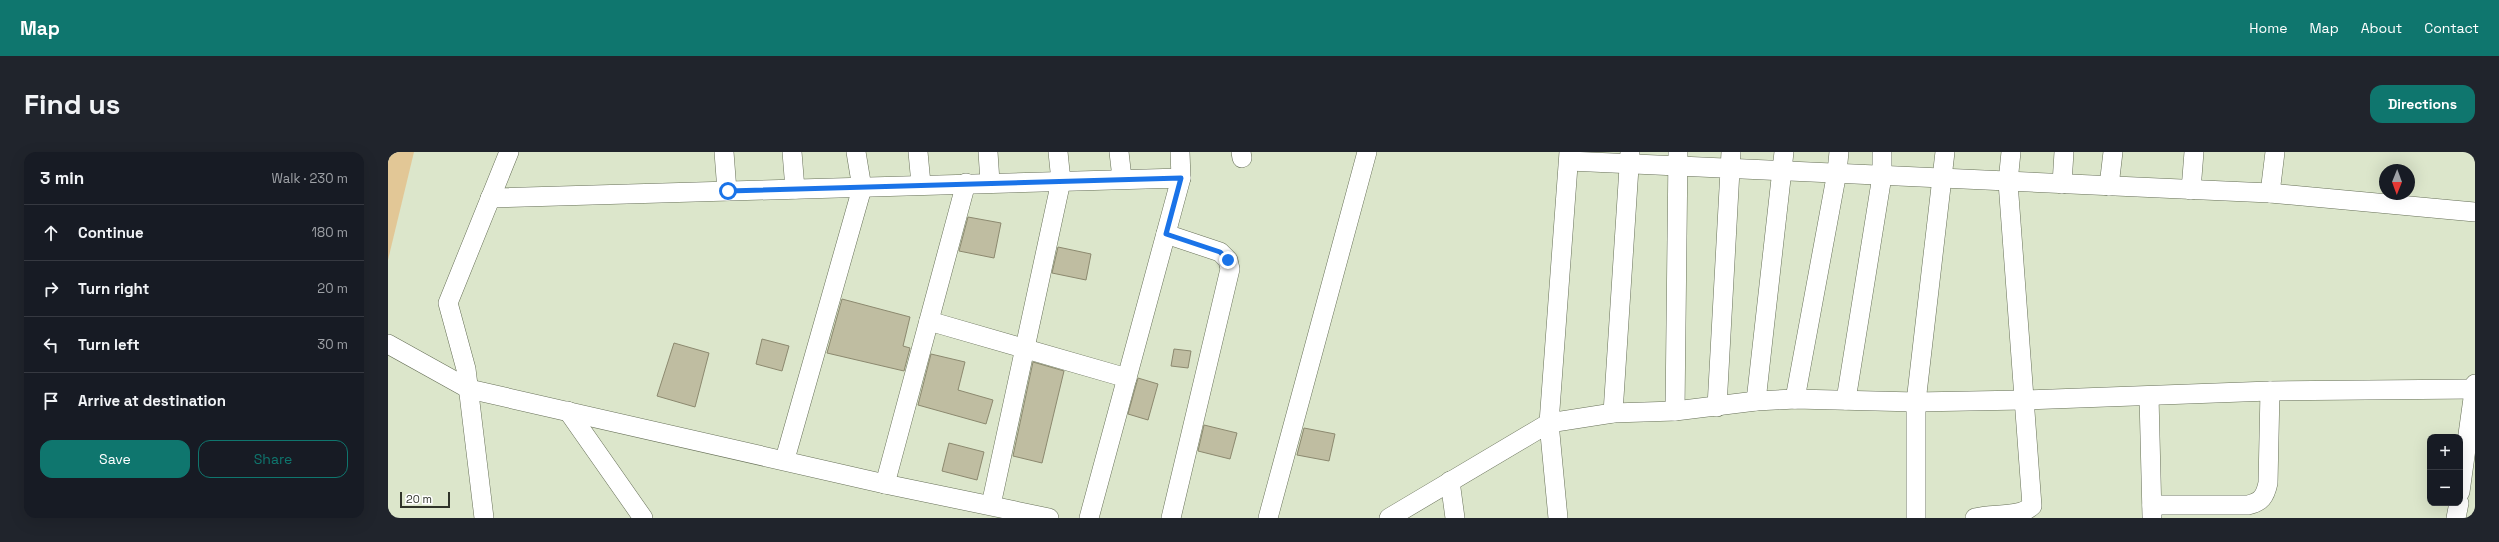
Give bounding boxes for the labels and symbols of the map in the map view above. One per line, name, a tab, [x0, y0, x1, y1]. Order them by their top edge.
north arrow	[2379, 164, 2415, 200]
route start	[719, 182, 737, 200]
route end	[1219, 251, 1237, 269]
scale bar	[400, 490, 450, 509]

